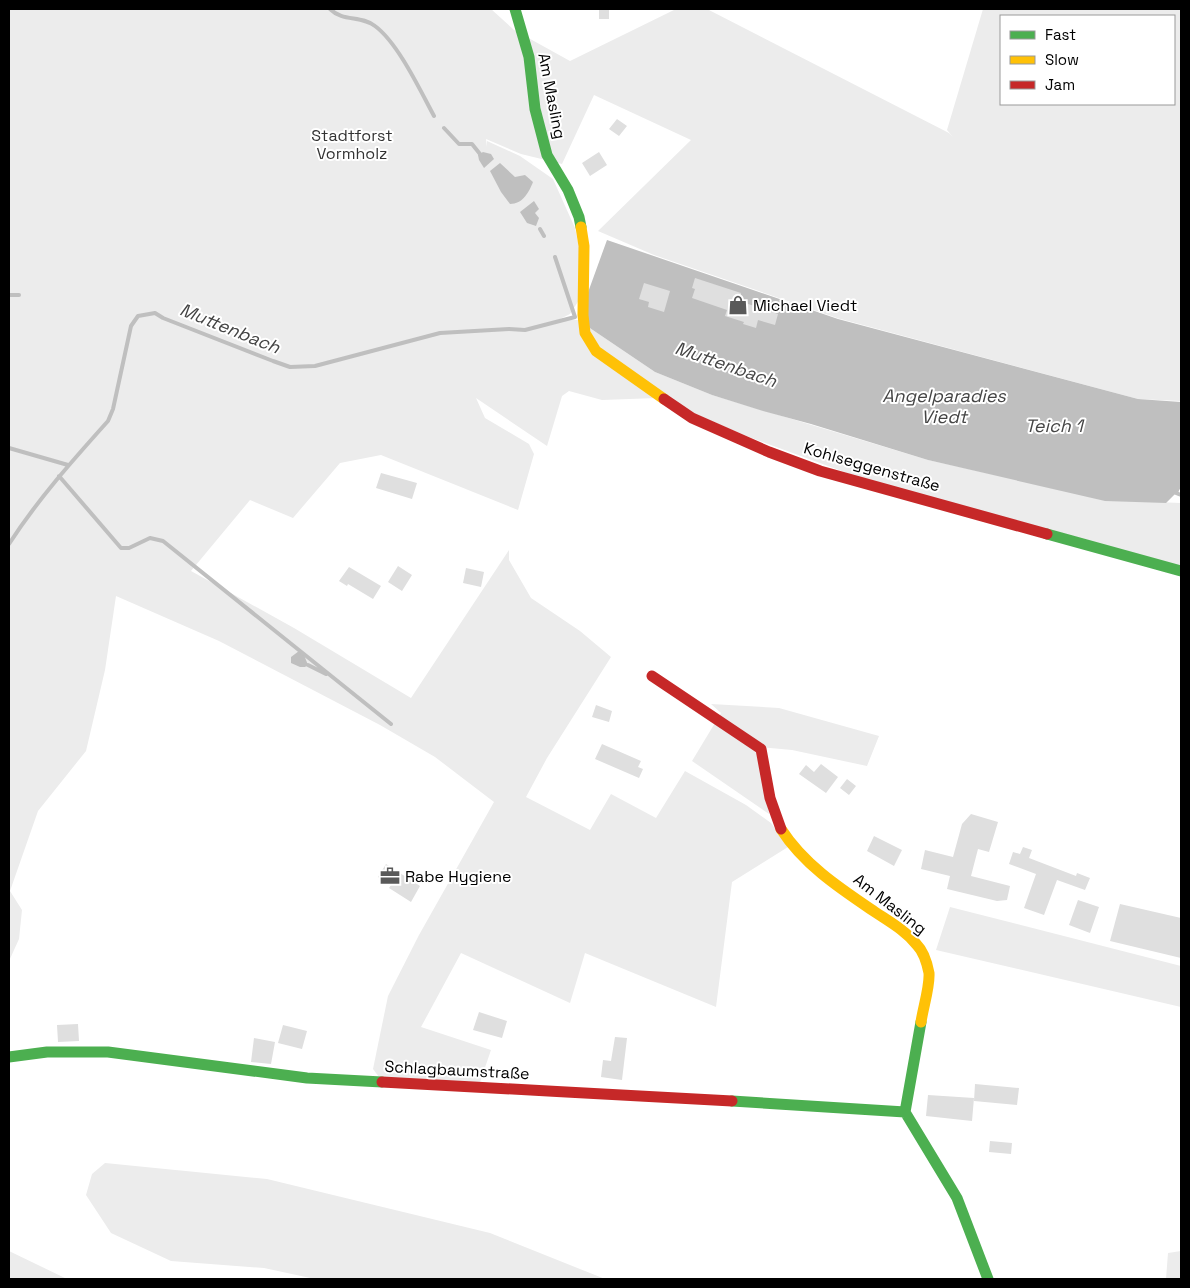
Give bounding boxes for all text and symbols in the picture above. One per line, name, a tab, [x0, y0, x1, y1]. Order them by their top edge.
legend	[1000, 15, 1175, 105]
text: Fast	[1045, 25, 1076, 44]
text: Slow	[1045, 50, 1079, 69]
street label: Am Masling	[533, 51, 571, 141]
text: Jam	[1045, 75, 1075, 94]
park label: Stadtforst Vormholz	[311, 125, 393, 164]
shop icon: Michael Viedt	[727, 294, 749, 316]
place label: Michael Viedt	[753, 295, 857, 316]
water label: Muttenbach	[177, 298, 284, 359]
water label: Muttenbach	[672, 336, 781, 392]
water label: Angelparadies Viedt	[882, 384, 1006, 428]
water label: Teich 1	[1025, 414, 1085, 437]
street label: Kohlseggenstraße	[801, 437, 943, 497]
office icon: Rabe Hygiene	[379, 865, 401, 887]
place label: Rabe Hygiene	[405, 866, 511, 887]
street label: Am Masling	[849, 869, 931, 939]
street label: Schlagbaumstraße	[384, 1056, 530, 1084]

